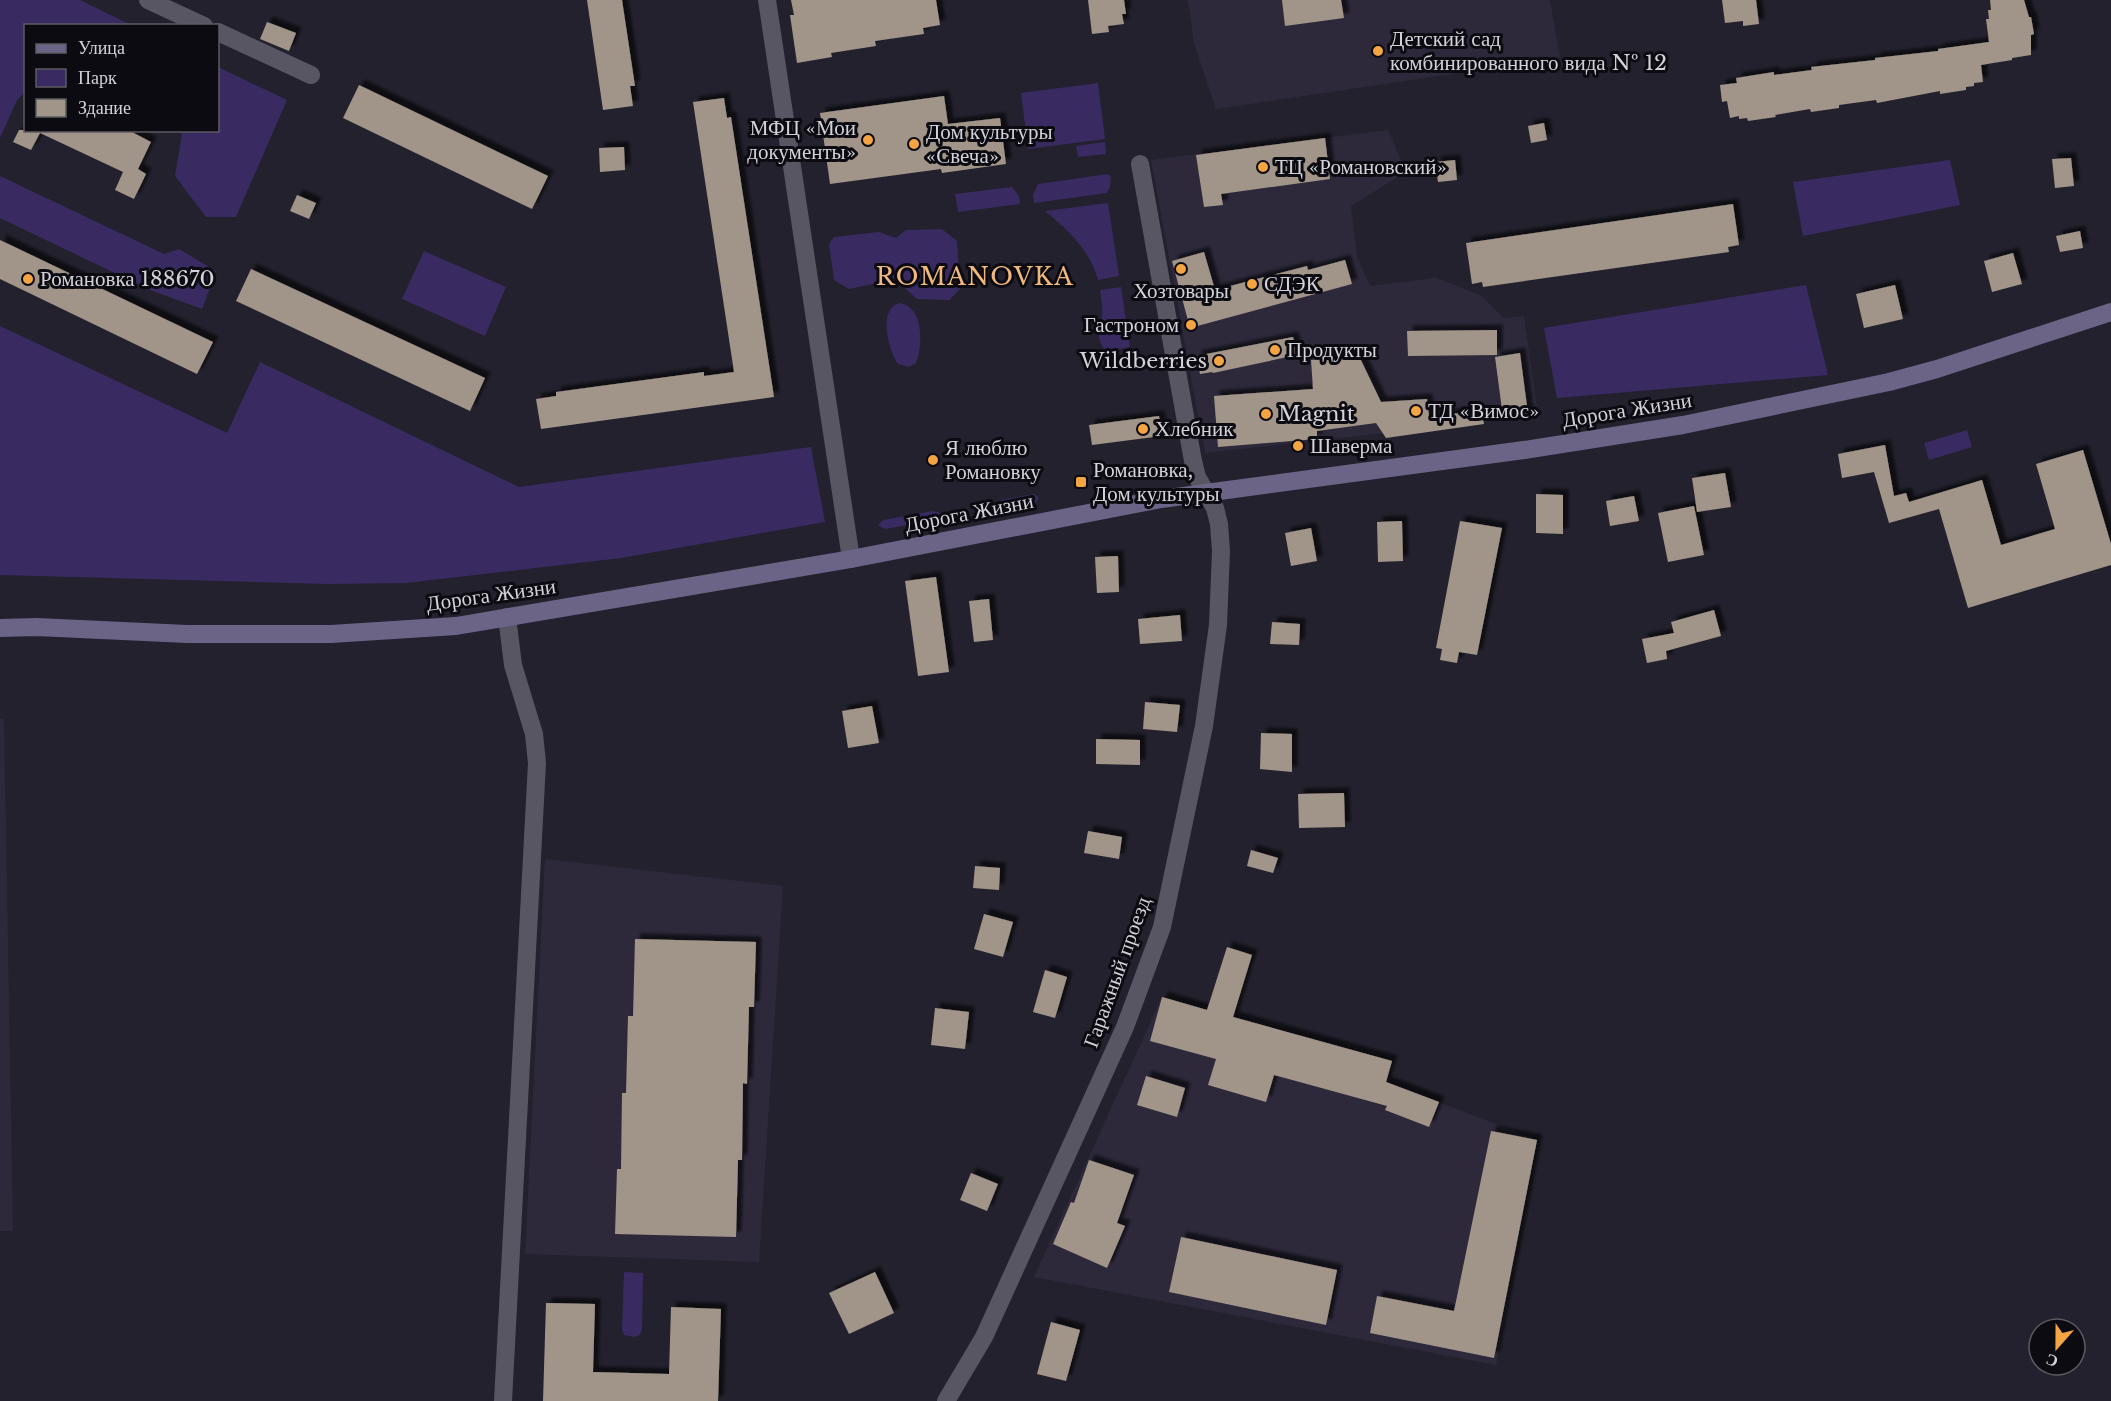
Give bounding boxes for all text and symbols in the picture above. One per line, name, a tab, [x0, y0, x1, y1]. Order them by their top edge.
legend	[24, 24, 219, 132]
place label: Детский сад комбинированного вида № 12	[1390, 26, 1667, 76]
text: Улица	[78, 37, 125, 59]
marker: Детский сад комбинированного вида № 12	[1371, 44, 1385, 58]
text: Парк	[78, 67, 117, 89]
text: Здание	[78, 97, 131, 119]
place label: МФЦ «Мои документы»	[747, 115, 856, 165]
place label: Дом культуры «Свеча»	[926, 119, 1053, 169]
marker: МФЦ «Мои документы»	[861, 133, 875, 147]
marker: Дом культуры «Свеча»	[907, 137, 921, 151]
place label: ТЦ «Романовский»	[1275, 154, 1447, 180]
marker: ТЦ «Романовский»	[1256, 160, 1270, 174]
district label: ROMANOVKA	[876, 262, 1074, 291]
marker: Хозтовары	[1174, 262, 1188, 276]
place label: Романовка 188670	[40, 266, 214, 292]
place label: СДЭК	[1264, 271, 1321, 297]
marker: Романовка 188670	[21, 272, 35, 286]
marker: СДЭК	[1245, 277, 1259, 291]
place label: Хозтовары	[1133, 278, 1229, 304]
place label: Гастроном	[1084, 312, 1179, 338]
marker: Гастроном	[1184, 318, 1198, 332]
place label: Продукты	[1287, 337, 1377, 363]
marker: Продукты	[1268, 343, 1282, 357]
place label: Wildberries	[1079, 348, 1207, 374]
marker: Wildberries	[1212, 354, 1226, 368]
street label: Дорога Жизни	[1560, 387, 1694, 433]
place label: ТД «Вимос»	[1428, 398, 1539, 424]
place label: Magnit	[1278, 401, 1355, 427]
marker: ТД «Вимос»	[1409, 404, 1423, 418]
marker: Magnit	[1259, 407, 1273, 421]
place label: Хлебник	[1155, 416, 1234, 442]
marker: Хлебник	[1136, 422, 1150, 436]
place label: Шаверма	[1310, 433, 1393, 459]
place label: Я люблю Романовку	[945, 435, 1041, 485]
marker: Шаверма	[1291, 439, 1305, 453]
marker: Я люблю Романовку	[926, 453, 940, 467]
place label: Романовка, Дом культуры	[1093, 457, 1220, 507]
marker: Романовка, Дом культуры	[1074, 475, 1088, 489]
street label: Дорога Жизни	[902, 488, 1036, 538]
street label: Дорога Жизни	[425, 573, 557, 617]
street label: Гаражный проезд	[1078, 893, 1156, 1051]
north arrow	[2027, 1317, 2087, 1377]
text: С	[2043, 1350, 2061, 1372]

